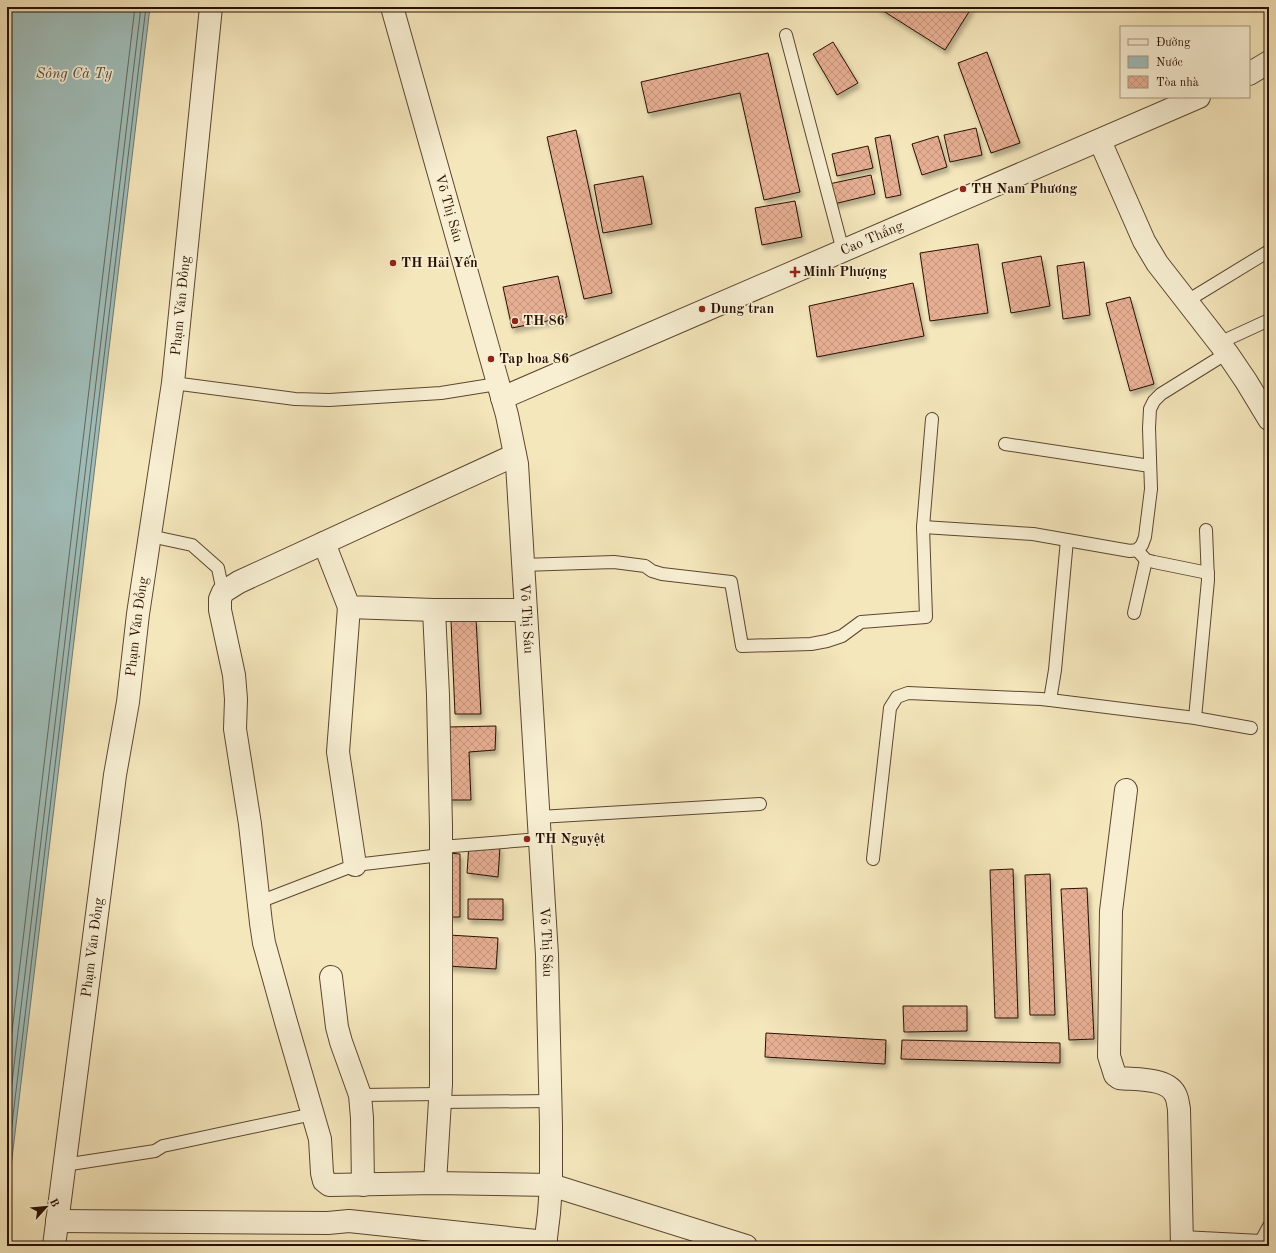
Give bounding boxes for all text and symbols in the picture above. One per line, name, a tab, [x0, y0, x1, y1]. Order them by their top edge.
legend	[1120, 26, 1250, 98]
text: Đường	[1156, 37, 1191, 49]
text: Nước	[1156, 57, 1183, 69]
water label: Sông Cà Ty	[36, 67, 113, 82]
text: Tòa nhà	[1156, 77, 1199, 89]
street label: Võ Thị Sáu	[432, 173, 465, 244]
place label: TH Nam Phương	[971, 182, 1078, 196]
marker: TH Nam Phương	[958, 184, 968, 194]
street label: Cao Thắng	[839, 218, 906, 258]
street label: Phạm Văn Đồng	[169, 255, 193, 356]
place label: TH Hải Yến	[401, 255, 478, 270]
marker: TH Hải Yến	[388, 258, 398, 268]
place label: Minh Phượng	[803, 265, 887, 279]
marker: Minh Phượng	[790, 267, 800, 277]
place label: Dung tran	[710, 302, 774, 316]
marker: Dung tran	[697, 304, 707, 314]
place label: TH 86	[523, 314, 565, 328]
marker: TH 86	[510, 316, 520, 326]
place label: Tap hoa 86	[499, 352, 569, 366]
marker: Tap hoa 86	[486, 354, 496, 364]
street label: Phạm Văn Đồng	[124, 575, 151, 677]
street label: Võ Thị Sáu	[517, 583, 536, 655]
place label: TH Nguyệt	[535, 832, 605, 846]
marker: TH Nguyệt	[522, 834, 532, 844]
street label: Phạm Văn Đồng	[79, 896, 106, 998]
street label: Võ Thị Sáu	[537, 907, 555, 978]
north arrow	[26, 1187, 66, 1227]
text: B	[47, 1197, 60, 1209]

